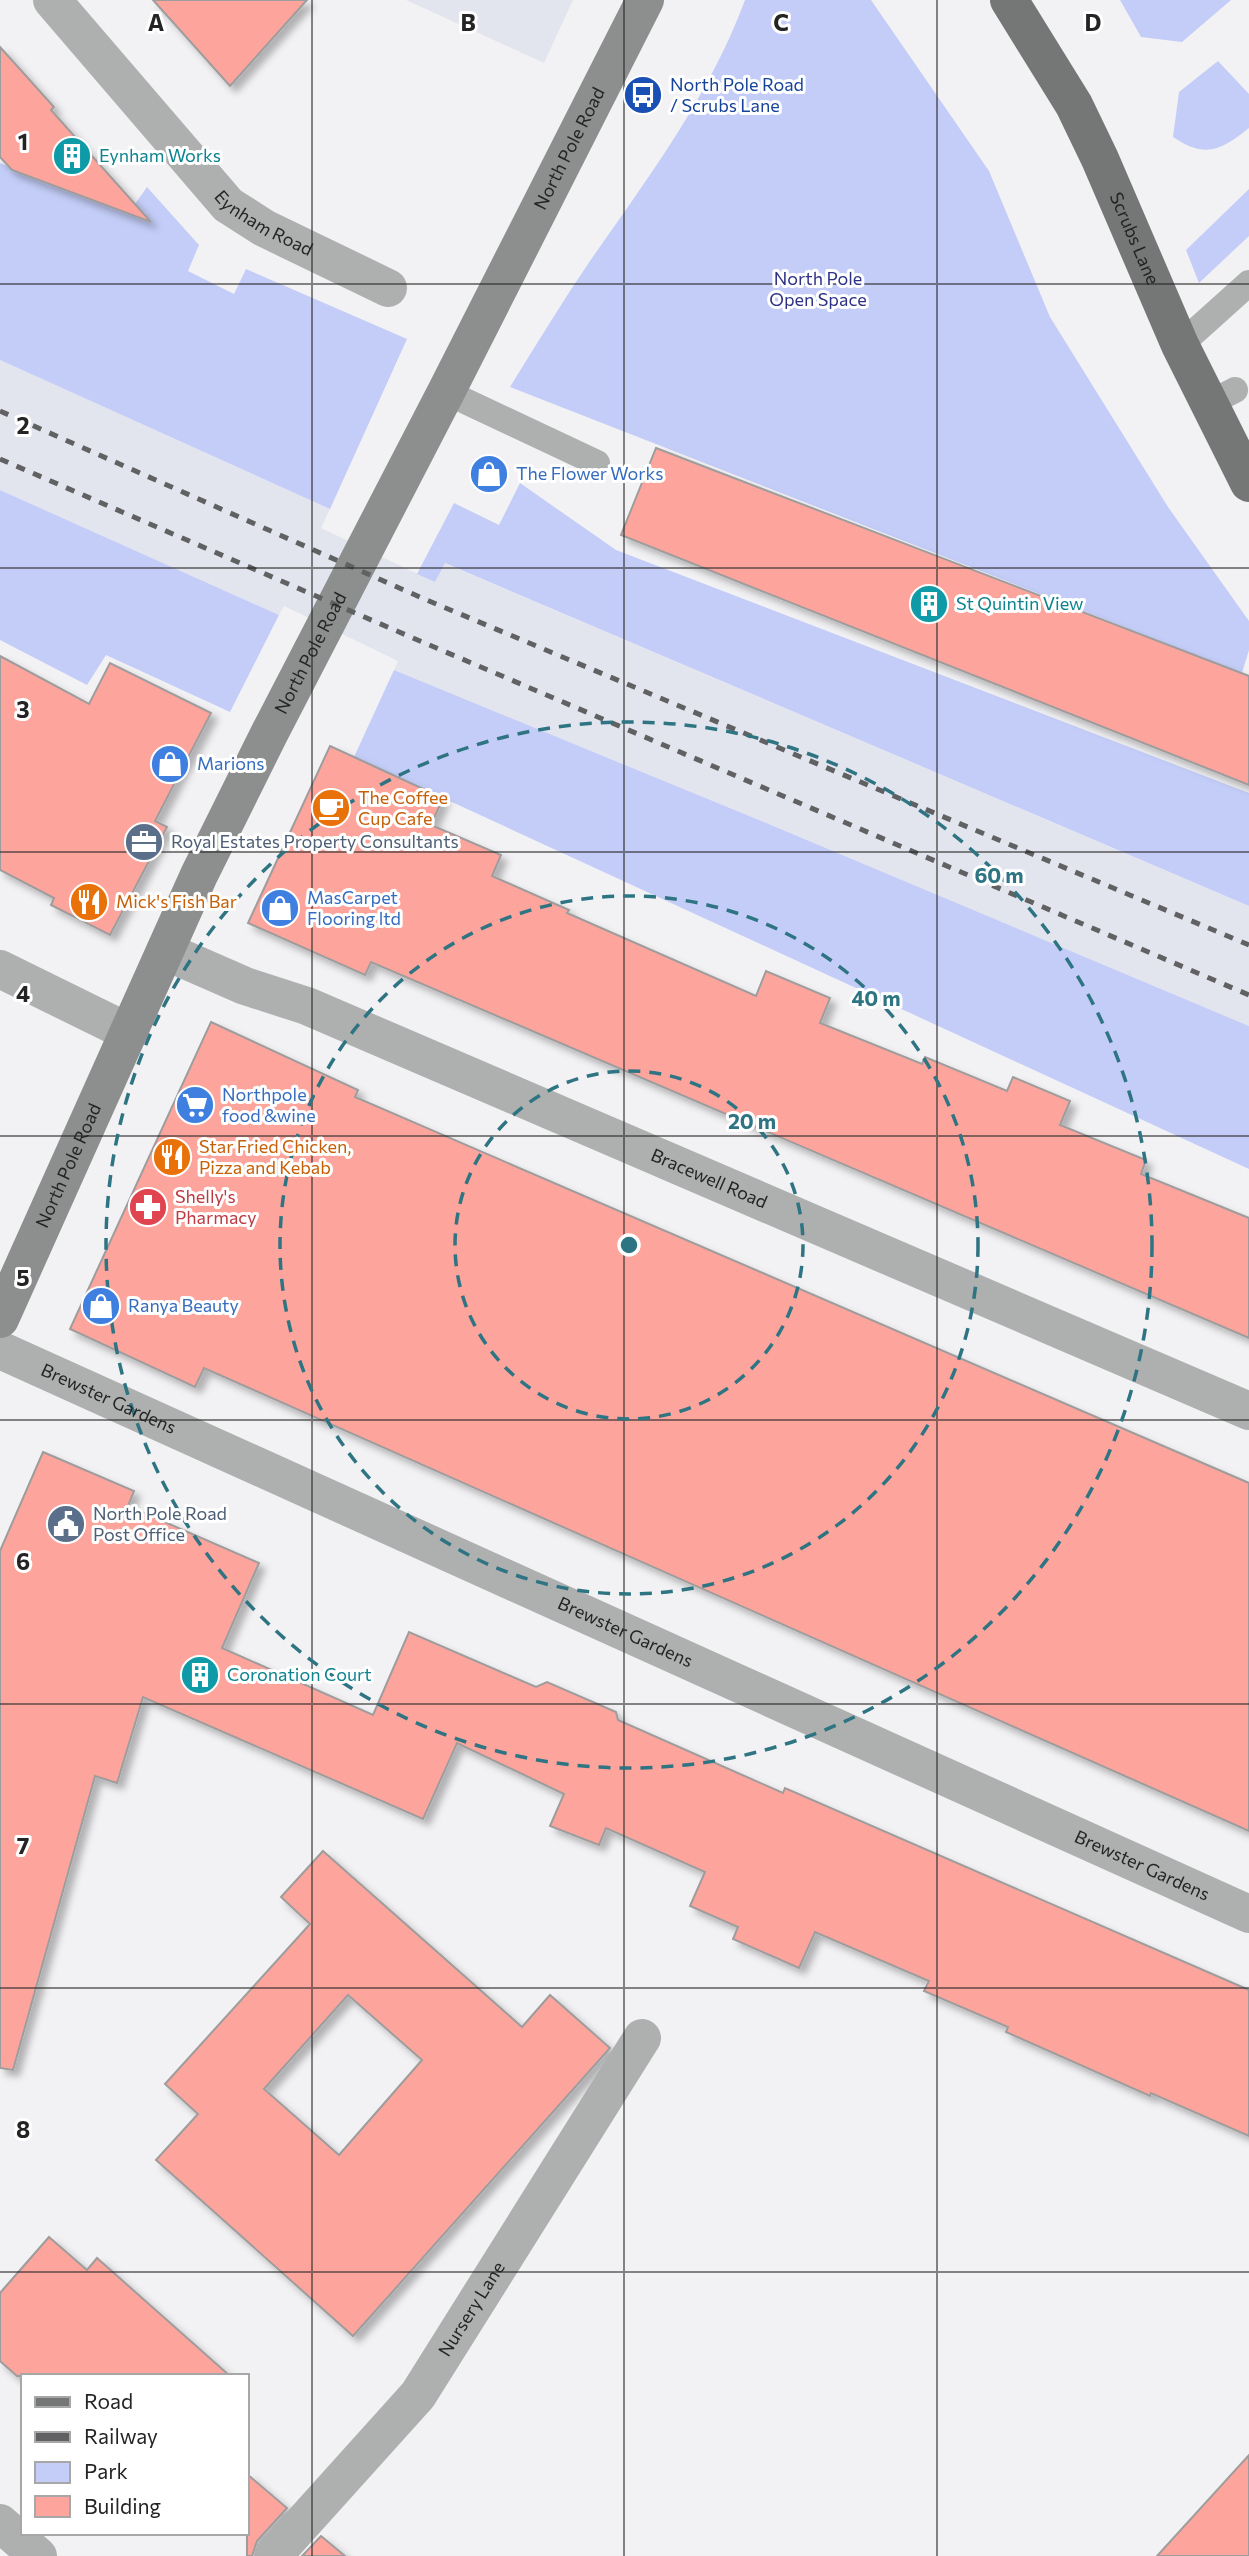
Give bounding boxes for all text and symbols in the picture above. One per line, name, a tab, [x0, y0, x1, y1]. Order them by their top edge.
text: A	[148, 8, 165, 36]
text: B	[460, 8, 476, 36]
text: C	[773, 8, 789, 36]
text: D	[1085, 8, 1102, 36]
place label: North Pole Road / Scrubs Lane	[670, 73, 804, 116]
bus stop icon: North Pole Road / Scrubs Lane	[622, 74, 664, 116]
street label: North Pole Road	[529, 83, 609, 213]
text: 1	[18, 127, 28, 155]
building icon: Eynham Works	[51, 135, 93, 177]
place label: Eynham Works	[99, 144, 221, 166]
street label: Eynham Road	[210, 185, 317, 260]
street label: Scrubs Lane	[1106, 189, 1165, 288]
park label: North Pole Open Space	[769, 267, 867, 310]
text: 2	[16, 411, 30, 439]
shop icon: The Flower Works	[468, 453, 510, 495]
place label: The Flower Works	[516, 462, 663, 484]
building icon: St Quintin View	[908, 583, 950, 625]
street label: North Pole Road	[269, 588, 351, 717]
place label: St Quintin View	[956, 592, 1083, 614]
text: 3	[16, 695, 30, 723]
shop icon: Marions	[149, 743, 191, 785]
place label: Marions	[197, 752, 265, 774]
place label: The Coffee Cup Cafe	[358, 786, 448, 829]
cafe icon: The Coffee Cup Cafe	[310, 787, 352, 829]
office icon: Royal Estates Property Consultants	[123, 821, 165, 863]
place label: Royal Estates Property Consultants	[171, 830, 459, 852]
text: 60 m	[974, 862, 1024, 887]
restaurant icon: Mick's Fish Bar	[68, 881, 110, 923]
place label: MasCarpet Flooring ltd	[307, 886, 401, 929]
shop icon: MasCarpet Flooring ltd	[259, 887, 301, 929]
place label: Mick's Fish Bar	[116, 890, 237, 912]
text: 4	[16, 979, 30, 1007]
text: 40 m	[851, 985, 901, 1010]
place label: Northpole food &wine	[222, 1083, 316, 1126]
supermarket icon: Northpole food &wine	[174, 1084, 216, 1126]
street label: North Pole Road	[30, 1100, 105, 1231]
text: 20 m	[728, 1108, 776, 1133]
place label: Star Fried Chicken, Pizza and Kebab	[199, 1135, 352, 1178]
restaurant icon: Star Fried Chicken, Pizza and Kebab	[151, 1136, 193, 1178]
street label: Bracewell Road	[648, 1143, 771, 1213]
place label: Shelly's Pharmacy	[175, 1185, 257, 1228]
pharmacy icon: Shelly's Pharmacy	[127, 1186, 169, 1228]
centre of rings	[617, 1233, 641, 1257]
text: 5	[16, 1263, 30, 1291]
shop icon: Ranya Beauty	[80, 1285, 122, 1327]
place label: Ranya Beauty	[128, 1294, 239, 1316]
street label: Brewster Gardens	[38, 1358, 180, 1438]
place label: North Pole Road Post Office	[93, 1502, 227, 1545]
public building icon: North Pole Road Post Office	[45, 1503, 87, 1545]
text: 6	[16, 1547, 30, 1575]
street label: Brewster Gardens	[555, 1591, 697, 1671]
building icon: Coronation Court	[179, 1654, 221, 1696]
place label: Coronation Court	[227, 1663, 372, 1685]
street label: Brewster Gardens	[1071, 1825, 1213, 1905]
text: 7	[17, 1831, 29, 1859]
text: 8	[16, 2115, 30, 2143]
street label: Nursery Lane	[433, 2257, 509, 2360]
legend	[21, 2374, 248, 2535]
text: Road	[84, 2388, 133, 2413]
text: Railway	[84, 2423, 158, 2448]
text: Park	[84, 2458, 128, 2483]
text: Building	[84, 2493, 161, 2518]

